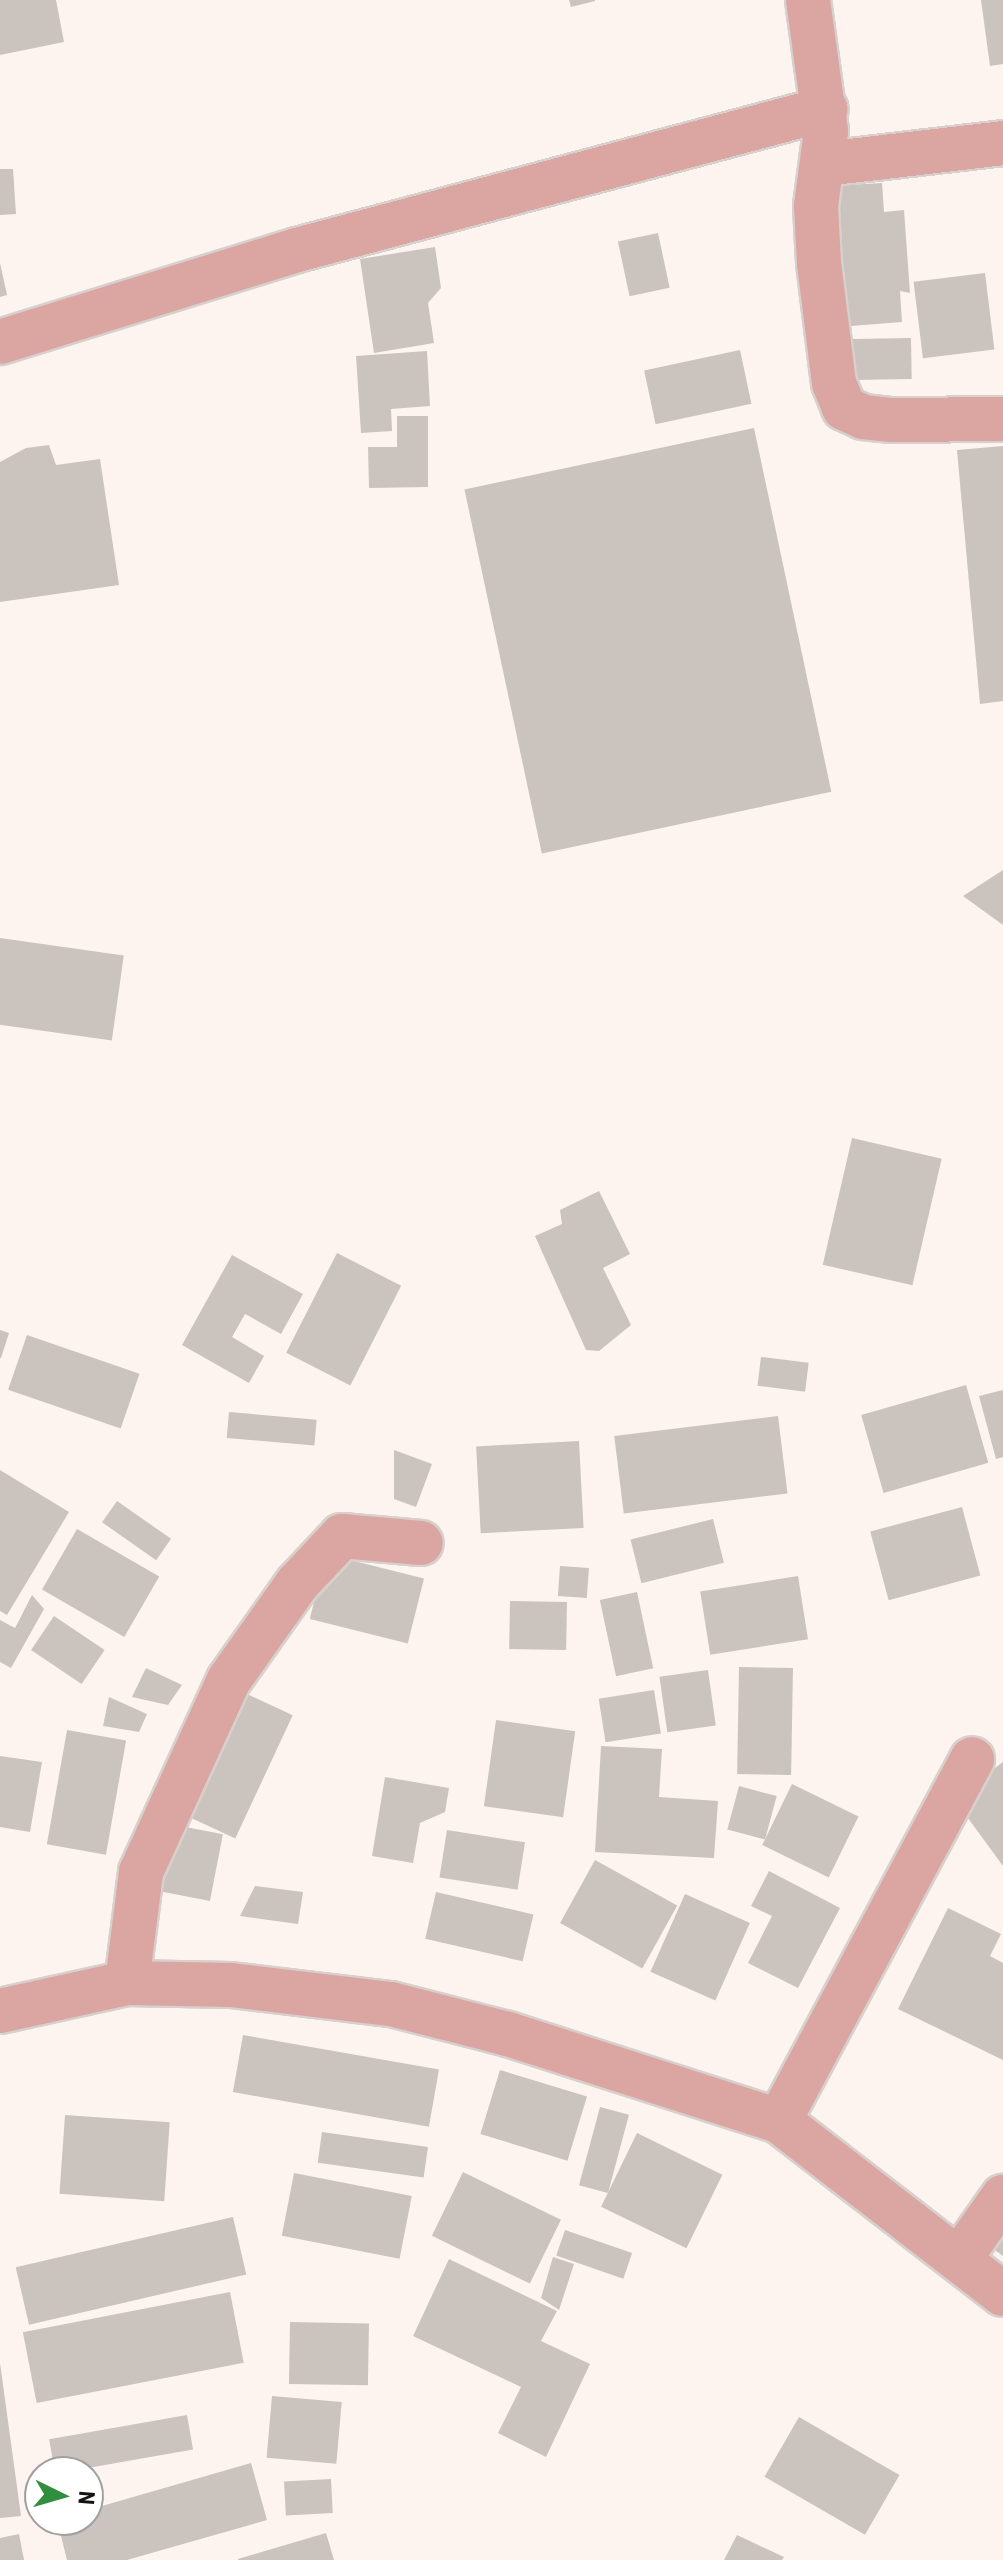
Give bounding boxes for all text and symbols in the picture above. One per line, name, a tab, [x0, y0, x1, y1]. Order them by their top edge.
north arrow	[24, 2456, 104, 2536]
text: N	[73, 2490, 99, 2506]

